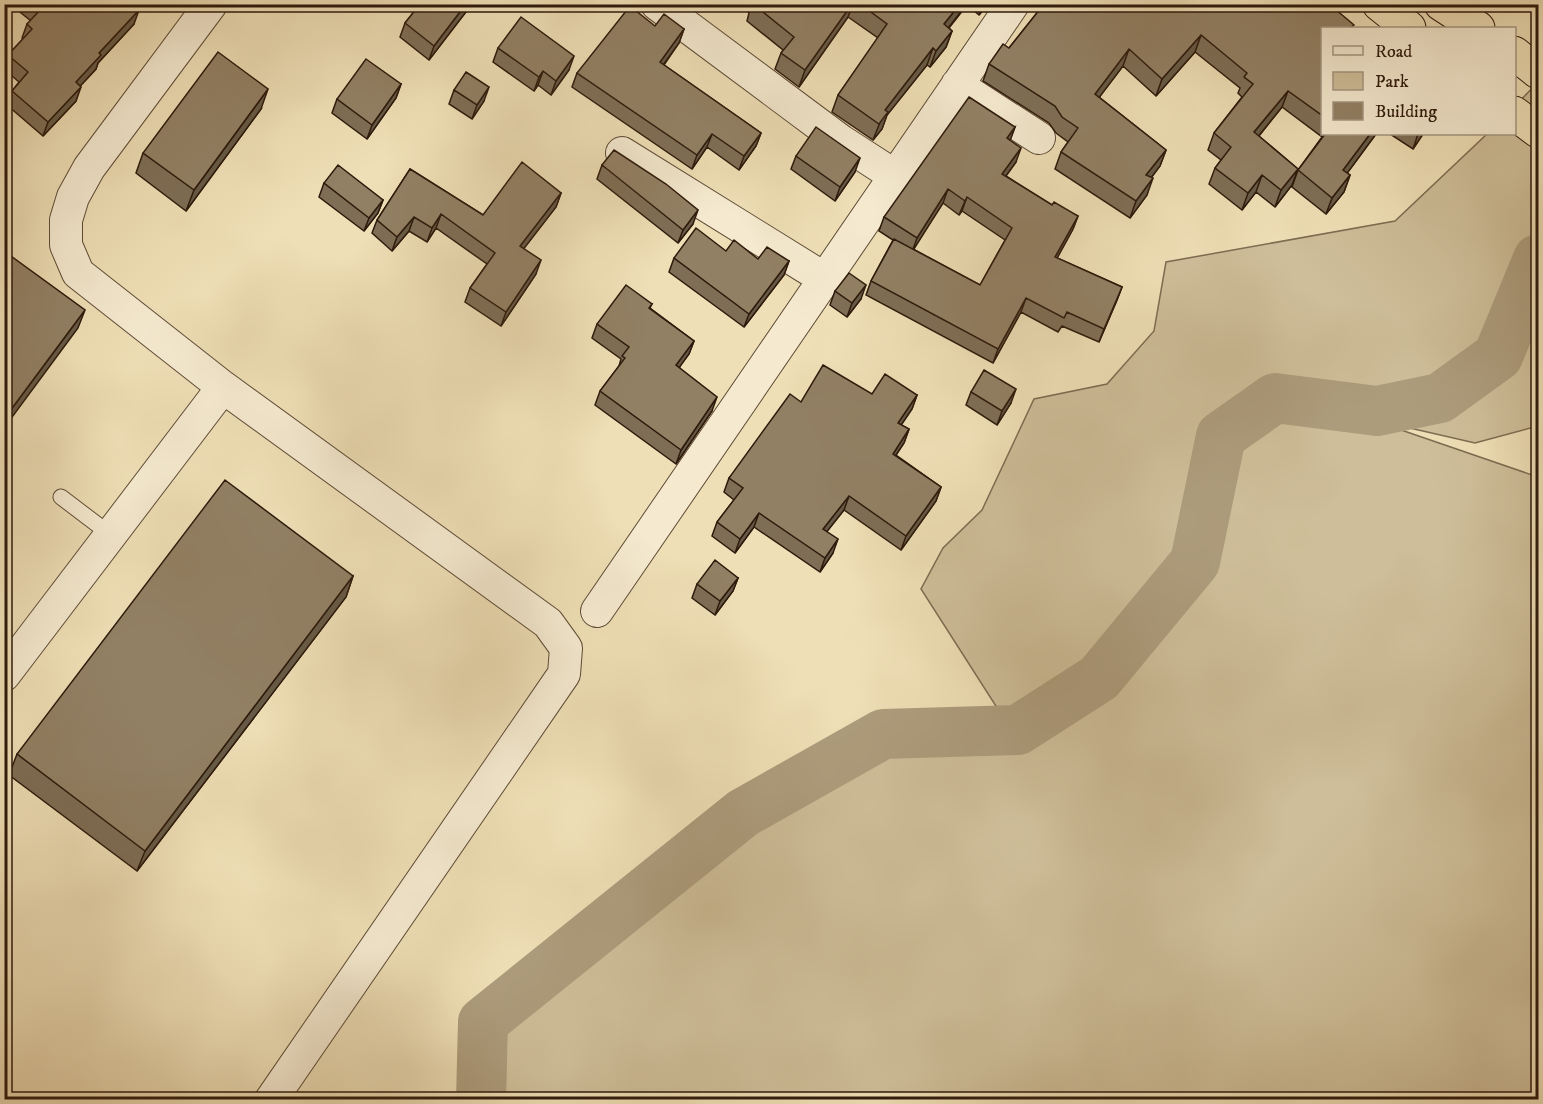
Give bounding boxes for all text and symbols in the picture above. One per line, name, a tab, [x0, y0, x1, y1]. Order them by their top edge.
legend	[1321, 27, 1516, 135]
text: Road	[1375, 41, 1412, 63]
text: Park	[1375, 71, 1409, 93]
text: Building	[1375, 101, 1437, 123]

